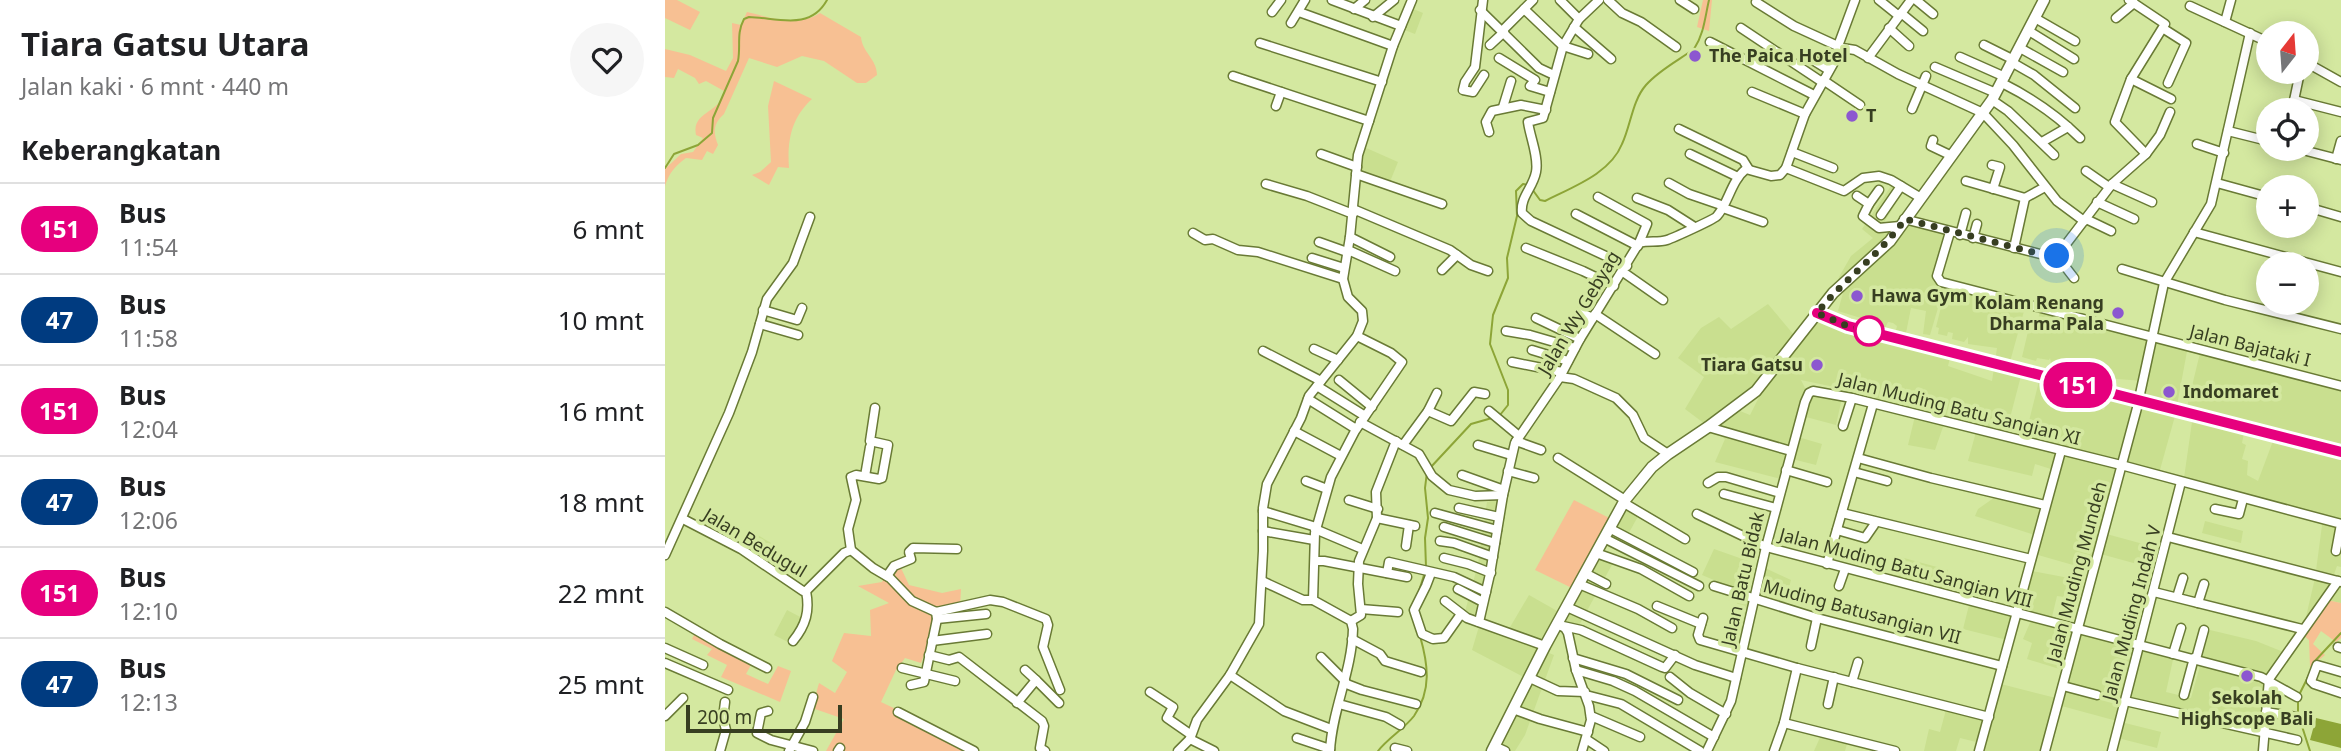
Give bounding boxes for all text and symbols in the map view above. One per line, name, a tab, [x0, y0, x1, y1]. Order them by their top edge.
text: Tiara Gatsu Utara	[21, 21, 310, 66]
north arrow	[2256, 21, 2319, 84]
map controls	[2256, 21, 2319, 315]
button: heart	[570, 23, 644, 97]
place label: The Paica Hotel	[1709, 43, 1848, 67]
marker: The Paica Hotel	[1687, 48, 1703, 64]
text: Jalan kaki · 6 mnt · 440 m	[21, 70, 289, 102]
button: locate	[2256, 98, 2319, 161]
place label: T	[1866, 103, 1877, 127]
marker: T	[1844, 108, 1860, 124]
text: Keberangkatan	[21, 132, 221, 168]
button: +	[2256, 175, 2319, 238]
text: Bus	[119, 195, 166, 231]
text: 6 mnt	[573, 211, 644, 247]
text: 151	[39, 212, 80, 245]
text: 11:54	[119, 231, 178, 263]
your location	[2039, 238, 2074, 273]
street label: Jalan Wy Gebyag	[1531, 246, 1625, 381]
button: −	[2256, 252, 2319, 315]
place label: Hawa Gym	[1871, 283, 1967, 307]
text: Bus	[119, 286, 166, 322]
marker: Hawa Gym	[1849, 288, 1865, 304]
place label: Kolam Renang Dharma Pala	[1974, 290, 2104, 335]
text: 10 mnt	[558, 302, 644, 338]
text: 47	[46, 303, 73, 336]
marker: Kolam Renang Dharma Pala	[2110, 305, 2126, 321]
unlabelled marker	[1854, 316, 1884, 346]
street label: Jalan Bajataki I	[2185, 318, 2313, 372]
text: 11:58	[119, 322, 178, 354]
place label: Tiara Gatsu	[1701, 352, 1803, 376]
marker: Tiara Gatsu	[1809, 357, 1825, 373]
line badge: 151	[2038, 362, 2118, 408]
street label: Jalan Muding Batu Sangian XI	[1834, 366, 2083, 450]
text: 151	[2057, 368, 2099, 401]
text: Bus	[119, 377, 166, 413]
place label: Indomaret	[2183, 379, 2279, 403]
marker: Indomaret	[2161, 384, 2177, 400]
text: 16 mnt	[558, 393, 644, 429]
text: 151	[39, 394, 80, 427]
text: 12:04	[119, 413, 178, 445]
text: Bus	[119, 468, 166, 504]
street label: Jalan Muding Mundeh	[2040, 479, 2112, 667]
text: 18 mnt	[558, 484, 644, 520]
text: 47	[46, 485, 73, 518]
street label: Jalan Bedugul	[698, 501, 812, 582]
text: 12:06	[119, 504, 178, 536]
street label: Jalan Batu Bidak	[1714, 509, 1769, 650]
street label: Jalan Muding Batu Sangian VIII	[1775, 521, 2036, 612]
street label: Jalan Muding Indah V	[2096, 522, 2166, 705]
text: Bus	[119, 559, 166, 595]
street label: Muding Batusangian VII	[1761, 573, 1964, 649]
text: 22 mnt	[558, 575, 644, 611]
text: 151	[39, 576, 80, 609]
text: 12:10	[119, 595, 178, 627]
text: Bus	[119, 650, 166, 686]
text: 25 mnt	[558, 666, 644, 702]
text: 47	[46, 667, 73, 700]
marker: Sekolah HighScope Bali	[2239, 668, 2255, 684]
place label: Sekolah HighScope Bali	[2181, 685, 2313, 730]
text: 12:13	[119, 686, 178, 718]
scale bar	[686, 702, 842, 734]
text: 200 m	[697, 704, 752, 730]

